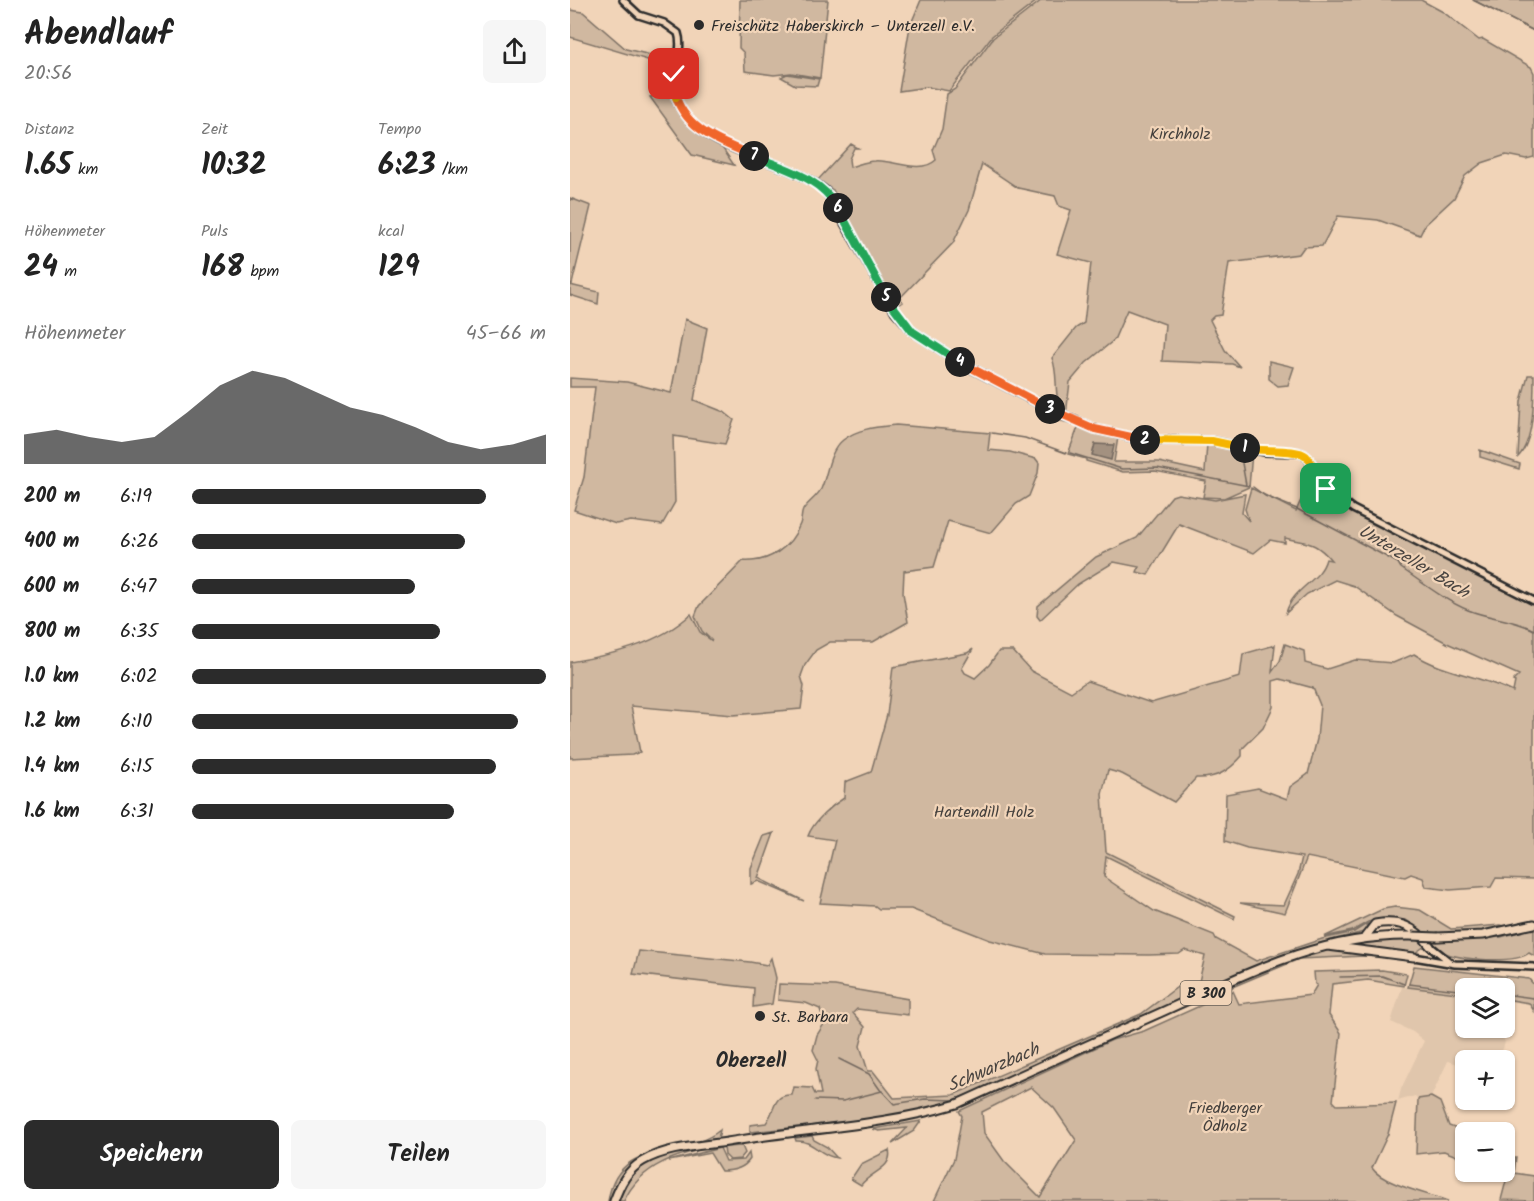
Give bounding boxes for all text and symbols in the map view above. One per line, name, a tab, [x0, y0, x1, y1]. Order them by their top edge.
text: Abendlauf	[24, 9, 172, 62]
place label: Freischütz Haberskirch – Unterzell e.V.	[711, 14, 975, 39]
marker: Freischütz Haberskirch – Unterzell e.V.	[692, 18, 706, 32]
button: share	[483, 20, 546, 83]
pin	[648, 48, 699, 99]
icon: check	[657, 57, 690, 90]
text: 20:56	[24, 58, 72, 90]
text: Distanz	[24, 117, 74, 142]
text: Zeit	[201, 117, 228, 142]
text: Tempo	[378, 117, 421, 142]
park label: Kirchholz	[1149, 122, 1211, 147]
pin: 7	[739, 141, 769, 171]
text: 1.65	[24, 142, 72, 190]
text: 10:32	[201, 142, 267, 190]
text: 6:23	[378, 142, 436, 190]
text: 7	[750, 143, 758, 168]
text: km	[72, 157, 98, 182]
text: /km	[436, 157, 468, 182]
pin: 6	[823, 193, 853, 223]
text: 6	[834, 195, 842, 220]
text: Höhenmeter	[24, 219, 105, 244]
text: Puls	[201, 219, 228, 244]
text: kcal	[378, 219, 404, 244]
text: 24	[24, 244, 58, 292]
text: 168	[201, 244, 244, 292]
text: 129	[378, 244, 420, 292]
text: m	[58, 259, 77, 284]
text: bpm	[244, 259, 279, 284]
pin: 5	[871, 282, 901, 312]
text: 5	[882, 284, 890, 309]
text: Höhenmeter	[24, 318, 125, 350]
text: 45–66 m	[466, 318, 546, 350]
pin: 4	[945, 347, 975, 377]
text: 4	[956, 349, 964, 374]
pin: 3	[1035, 394, 1065, 424]
text: 3	[1046, 396, 1054, 421]
pin: 2	[1130, 425, 1160, 455]
text: 2	[1140, 427, 1150, 452]
pin: 1	[1230, 433, 1260, 463]
text: 1	[1243, 435, 1247, 460]
pin	[1300, 463, 1351, 514]
icon: arrive	[1309, 472, 1342, 505]
text: 200 m	[24, 481, 80, 513]
text: 6:19	[120, 481, 152, 513]
water label: Unterzeller Bach	[1352, 518, 1475, 608]
text: 400 m	[24, 526, 80, 558]
text: 6:26	[120, 526, 159, 558]
text: 600 m	[24, 571, 79, 603]
text: 6:47	[120, 571, 156, 603]
text: 800 m	[24, 616, 80, 648]
text: 6:35	[120, 616, 158, 648]
text: 1.0 km	[24, 661, 79, 693]
text: 6:02	[120, 661, 158, 693]
text: 1.2 km	[24, 706, 80, 738]
text: 6:10	[120, 706, 152, 738]
text: 1.4 km	[24, 751, 80, 783]
text: 6:15	[120, 751, 153, 783]
text: 1.6 km	[24, 796, 80, 828]
text: 6:31	[120, 796, 154, 828]
park label: Hartendill Holz	[934, 800, 1034, 825]
map controls	[1455, 978, 1515, 1182]
button: layers	[1455, 978, 1515, 1038]
road number: B 300	[1180, 981, 1232, 1005]
place label: St. Barbara	[772, 1005, 849, 1030]
marker: St. Barbara	[753, 1009, 767, 1023]
water label: Schwarzbach	[943, 1036, 1045, 1101]
district label: Oberzell	[716, 1046, 787, 1078]
button: +	[1455, 1050, 1515, 1110]
park label: Friedberger Ödholz	[1188, 1096, 1264, 1139]
button: Speichern	[24, 1120, 279, 1189]
button: Teilen	[291, 1120, 546, 1189]
button: −	[1455, 1122, 1515, 1182]

